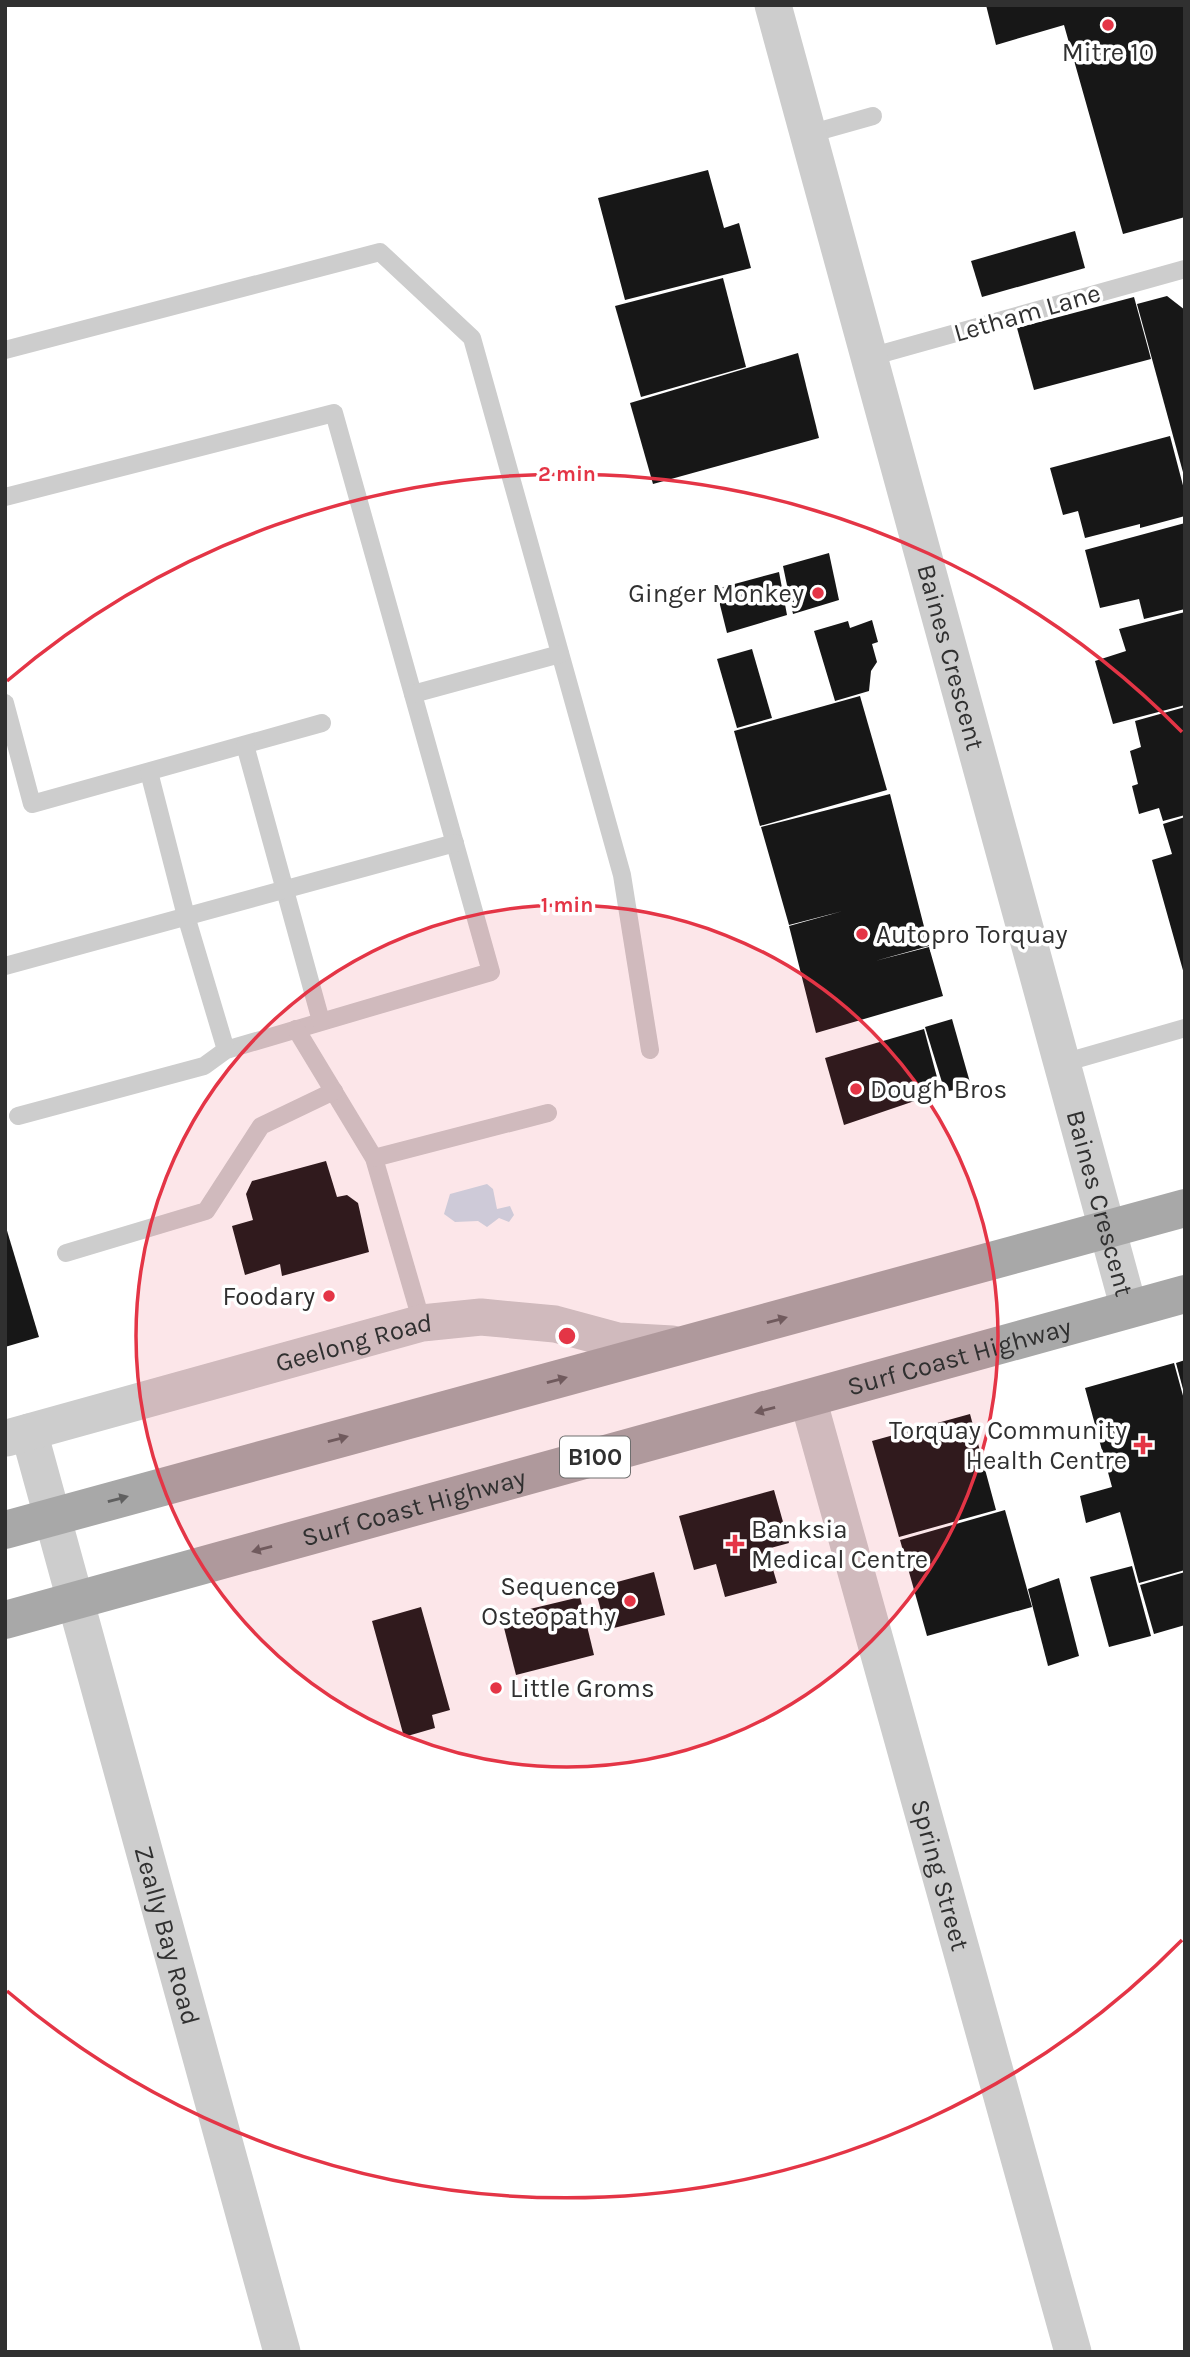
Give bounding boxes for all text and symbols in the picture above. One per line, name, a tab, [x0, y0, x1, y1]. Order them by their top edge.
marker: Mitre 10	[1100, 17, 1116, 33]
place label: Mitre 10	[1062, 37, 1154, 68]
street label: Letham Lane	[950, 277, 1104, 349]
text: 2 min	[538, 462, 596, 486]
street label: Baines Crescent	[911, 561, 991, 754]
place label: Ginger Monkey	[628, 578, 804, 609]
marker: Ginger Monkey	[810, 585, 826, 601]
text: 1 min	[541, 893, 593, 917]
place label: Autopro Torquay	[876, 919, 1068, 950]
marker: Autopro Torquay	[854, 926, 870, 942]
place label: Dough Bros	[870, 1074, 1007, 1105]
marker: Dough Bros	[848, 1081, 864, 1097]
street label: Baines Crescent	[1060, 1107, 1140, 1300]
place label: Foodary	[222, 1281, 315, 1312]
marker: Foodary	[321, 1288, 337, 1304]
street label: Geelong Road	[272, 1307, 434, 1378]
street label: Surf Coast Highway	[844, 1311, 1075, 1402]
one-way arrow	[766, 1314, 788, 1325]
centre of rings	[555, 1324, 579, 1348]
one-way arrow	[547, 1374, 569, 1385]
one-way arrow	[754, 1406, 775, 1416]
place label: Torquay Community Health Centre	[889, 1415, 1127, 1476]
one-way arrow	[328, 1434, 349, 1444]
marker: Torquay Community Health Centre	[1133, 1435, 1153, 1455]
road number: B100	[560, 1436, 630, 1478]
street label: Surf Coast Highway	[298, 1461, 529, 1553]
one-way arrow	[107, 1493, 129, 1504]
place label: Banksia Medical Centre	[751, 1514, 928, 1575]
marker: Banksia Medical Centre	[725, 1534, 745, 1554]
one-way arrow	[251, 1545, 272, 1555]
place label: Sequence Osteopathy	[481, 1571, 616, 1632]
marker: Sequence Osteopathy	[622, 1593, 638, 1609]
place label: Little Groms	[510, 1673, 655, 1704]
marker: Little Groms	[488, 1680, 504, 1696]
street label: Spring Street	[905, 1796, 976, 1954]
street label: Zeally Bay Road	[128, 1842, 207, 2028]

